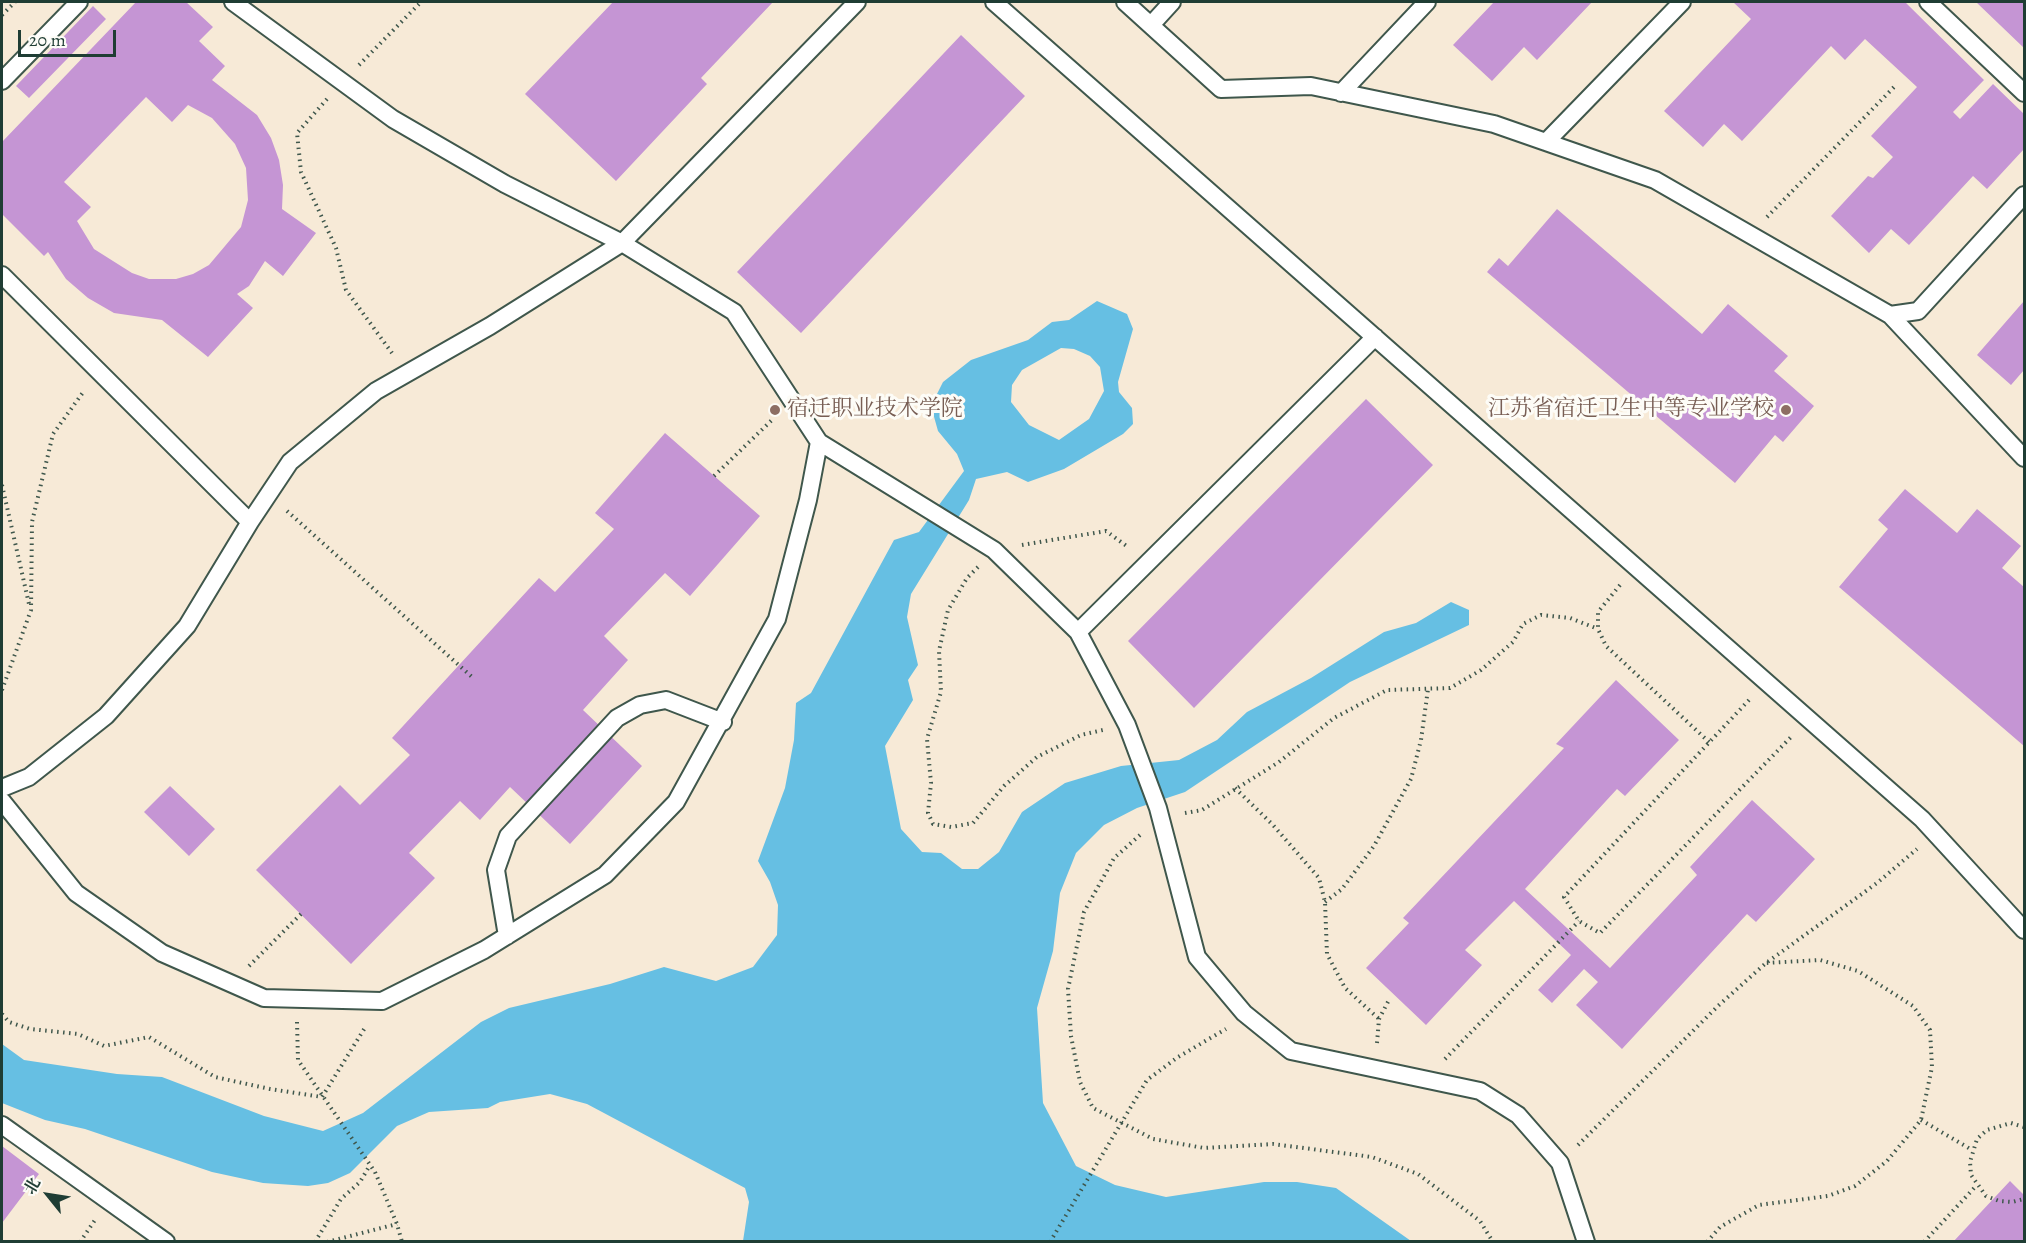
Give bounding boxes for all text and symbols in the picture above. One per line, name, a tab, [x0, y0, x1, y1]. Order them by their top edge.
scale bar	[21, 18, 118, 56]
text: 20 m	[29, 28, 66, 52]
place label: 宿迁职业技术学院	[787, 397, 963, 423]
place label: 江苏省宿迁卫生中等专业学校	[1488, 397, 1774, 423]
marker: 宿迁职业技术学院	[768, 403, 782, 417]
marker: 江苏省宿迁卫生中等专业学校	[1779, 403, 1793, 417]
north arrow	[18, 1165, 78, 1225]
text: 北	[19, 1174, 46, 1198]

